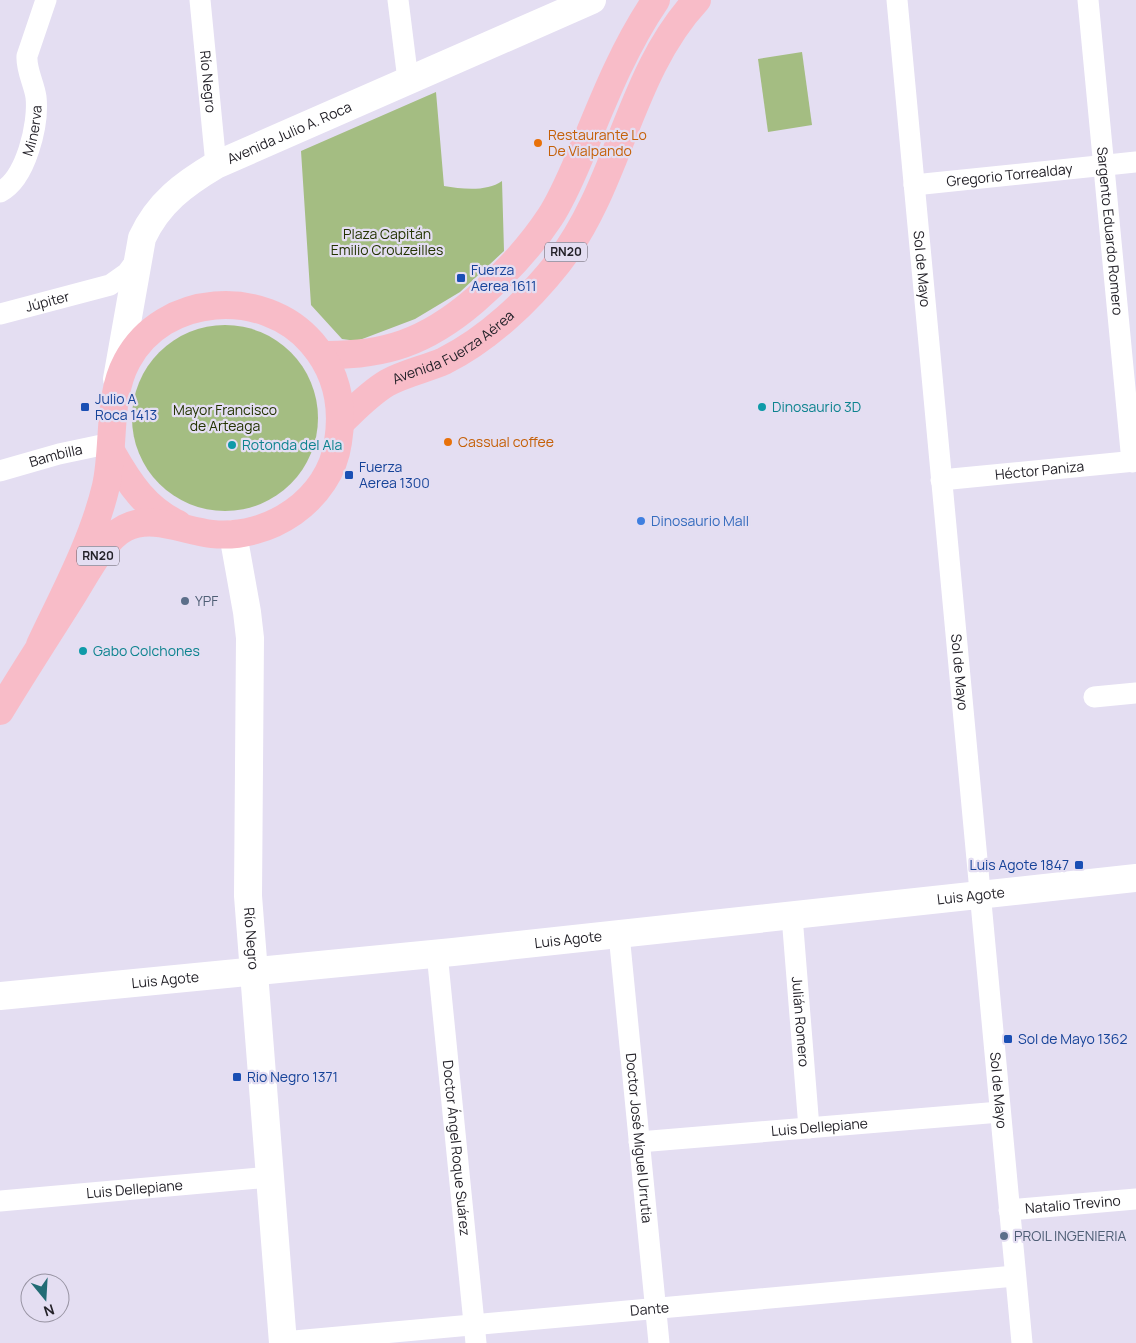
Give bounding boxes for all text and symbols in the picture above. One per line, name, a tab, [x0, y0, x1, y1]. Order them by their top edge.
street label: Río Negro	[196, 50, 221, 114]
street label: Avenida Julio A. Roca	[224, 97, 354, 168]
street label: Minerva	[18, 105, 45, 158]
place label: Restaurante Lo De Vialpando	[548, 125, 647, 160]
marker: Restaurante Lo De Vialpando	[532, 137, 544, 149]
street label: Sargento Eduardo Romero	[1093, 146, 1128, 316]
street label: Gregorio Torrealday	[945, 159, 1074, 191]
park label: Plaza Capitán Emilio Crouzeilles	[331, 224, 443, 259]
street label: Sol de Mayo	[910, 230, 936, 308]
road number: RN20	[545, 242, 587, 262]
place label: Fuerza Aerea 1611	[471, 260, 536, 295]
marker: Fuerza Aerea 1611	[455, 272, 467, 284]
street label: Júpiter	[23, 286, 71, 316]
street label: Avenida Fuerza Aérea	[389, 306, 518, 388]
place label: Julio A Roca 1413	[95, 389, 157, 424]
place label: Dinosaurio 3D	[772, 397, 861, 416]
park label: Mayor Francisco de Arteaga	[173, 400, 277, 435]
marker: Julio A Roca 1413	[79, 401, 91, 413]
marker: Dinosaurio 3D	[756, 401, 768, 413]
place label: Cassual coffee	[458, 432, 554, 451]
place label: Rotonda del Ala	[242, 435, 342, 454]
marker: Cassual coffee	[442, 436, 454, 448]
street label: Bambilla	[27, 439, 84, 471]
marker: Rotonda del Ala	[226, 439, 238, 451]
street label: Héctor Paniza	[994, 456, 1085, 484]
place label: Fuerza Aerea 1300	[359, 457, 430, 492]
marker: Fuerza Aerea 1300	[343, 469, 355, 481]
place label: Dinosaurio Mall	[651, 511, 749, 530]
marker: Dinosaurio Mall	[635, 515, 647, 527]
road number: RN20	[77, 546, 119, 566]
place label: YPF	[195, 591, 218, 610]
marker: YPF	[179, 595, 191, 607]
street label: Sol de Mayo	[947, 633, 973, 711]
place label: Gabo Colchones	[93, 641, 200, 660]
marker: Gabo Colchones	[77, 645, 89, 657]
place label: Luis Agote 1847	[970, 855, 1069, 874]
marker: Luis Agote 1847	[1073, 859, 1085, 871]
street label: Luis Agote	[936, 882, 1006, 908]
street label: Río Negro	[240, 907, 264, 970]
street label: Luis Agote	[533, 926, 603, 952]
street label: Luis Agote	[130, 967, 200, 992]
street label: Julián Romero	[788, 976, 814, 1068]
place label: Sol de Mayo 1362	[1018, 1029, 1127, 1048]
marker: Sol de Mayo 1362	[1002, 1033, 1014, 1045]
street label: Sol de Mayo	[986, 1051, 1012, 1129]
street label: Doctor José Miguel Urrutia	[622, 1052, 657, 1224]
street label: Doctor Ángel Roque Suárez	[439, 1059, 475, 1237]
place label: Rio Negro 1371	[247, 1067, 338, 1086]
marker: Rio Negro 1371	[231, 1071, 243, 1083]
street label: Luis Dellepiane	[770, 1113, 868, 1140]
street label: Luis Dellepiane	[85, 1175, 184, 1202]
street label: Natalio Trevino	[1024, 1190, 1121, 1218]
place label: PROIL INGENIERIA	[1014, 1226, 1127, 1245]
marker: PROIL INGENIERIA	[998, 1230, 1010, 1242]
north arrow	[20, 1273, 70, 1323]
street label: Dante	[629, 1297, 670, 1320]
text: N	[41, 1300, 57, 1321]

